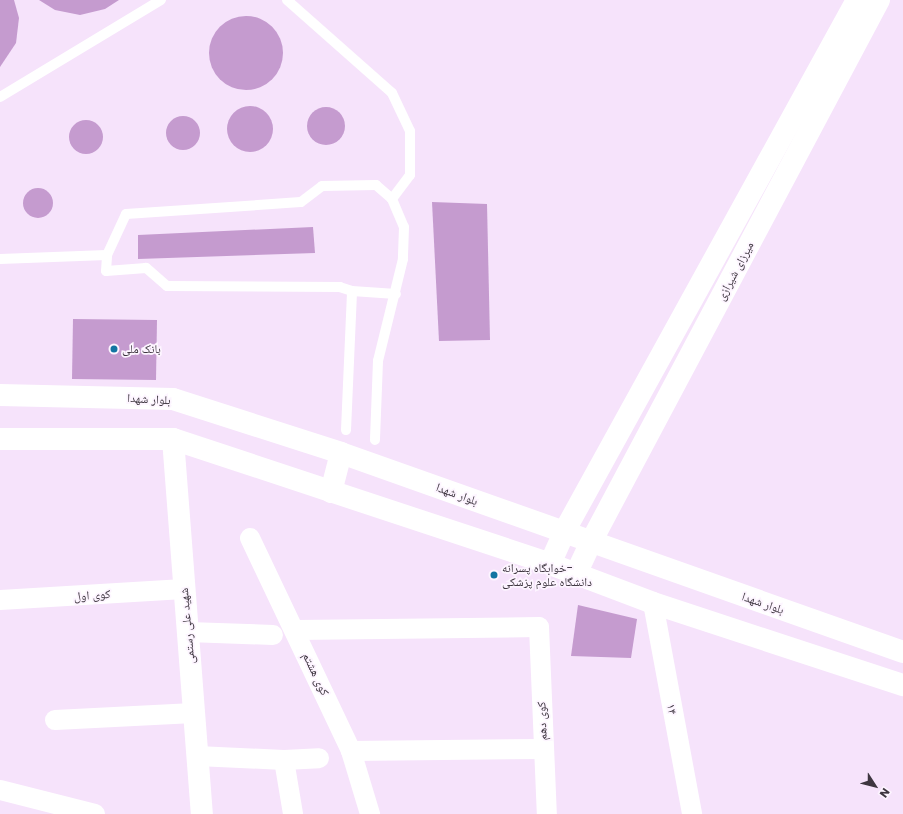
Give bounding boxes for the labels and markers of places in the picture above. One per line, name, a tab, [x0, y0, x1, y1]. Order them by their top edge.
place label: بانک ملی	[122, 342, 161, 356]
marker: بانک ملی	[109, 344, 119, 354]
place label: خوابگاە پسرانە- دانشگاە علوم پزشکی	[502, 561, 592, 589]
marker: خوابگاە پسرانە- دانشگاە علوم پزشکی	[489, 570, 499, 580]

